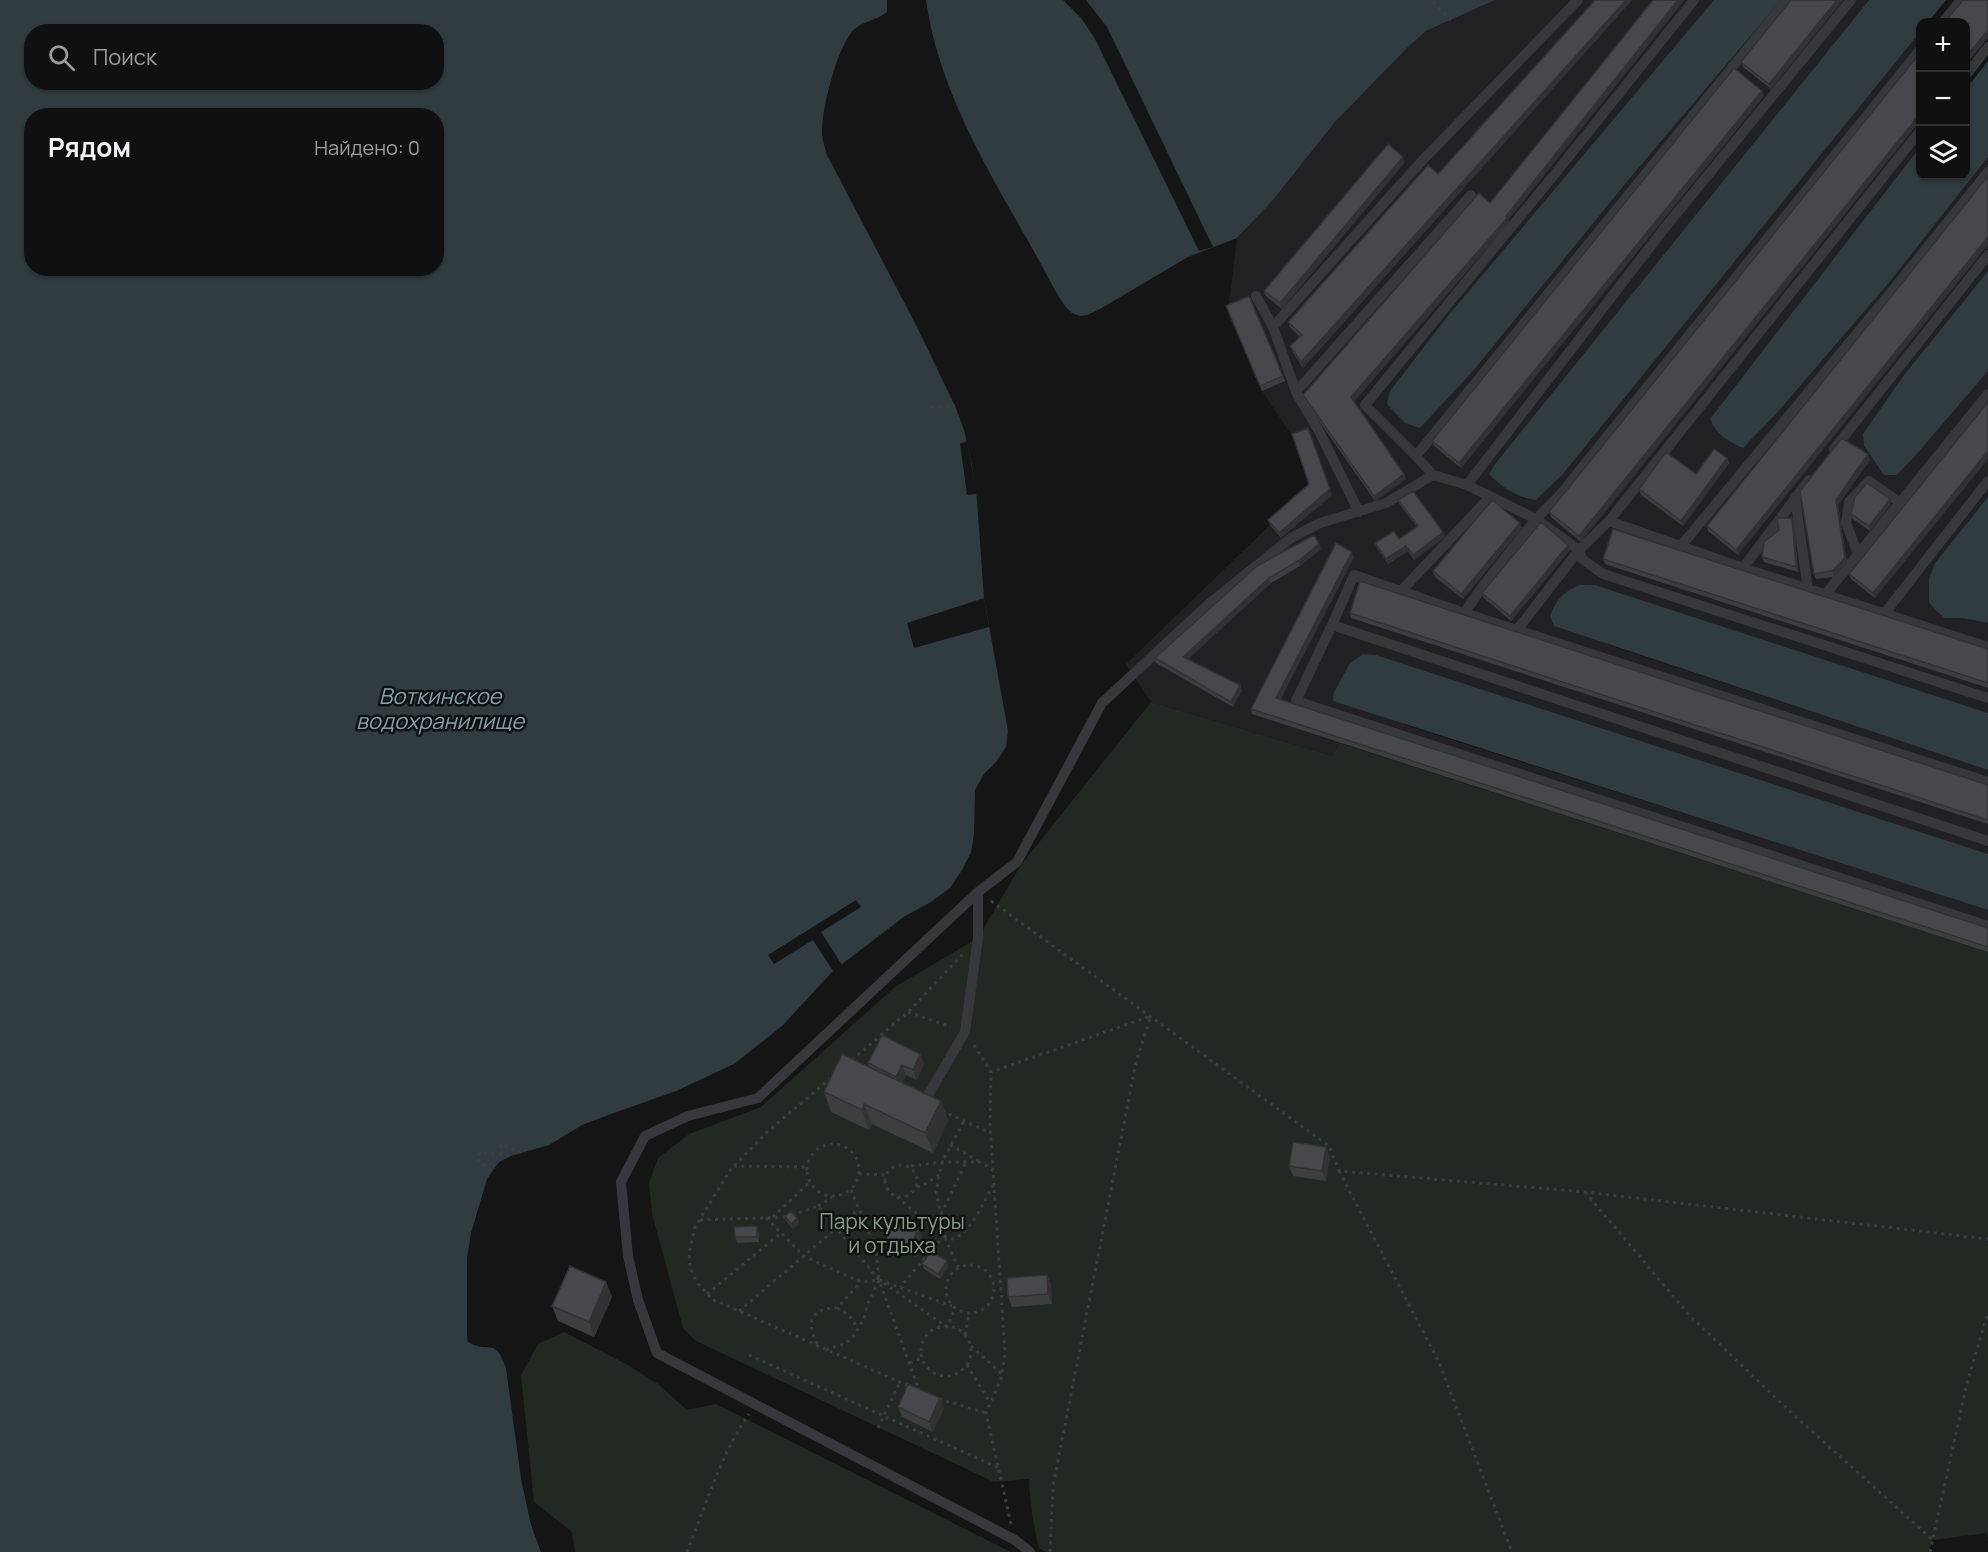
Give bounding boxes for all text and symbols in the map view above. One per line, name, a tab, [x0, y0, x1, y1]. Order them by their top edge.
map controls	[1916, 18, 1970, 180]
button: +	[1916, 18, 1970, 72]
search box	[24, 24, 444, 90]
icon: search	[45, 41, 78, 74]
text: Поиск	[93, 42, 157, 72]
button: −	[1916, 72, 1970, 126]
button: layers	[1916, 126, 1970, 180]
text: Рядом	[48, 129, 131, 165]
text: Найдено: 0	[314, 134, 420, 161]
water label: Воткинское водохранилище	[356, 681, 525, 736]
park label: Парк культуры и отдыха	[819, 1207, 965, 1259]

